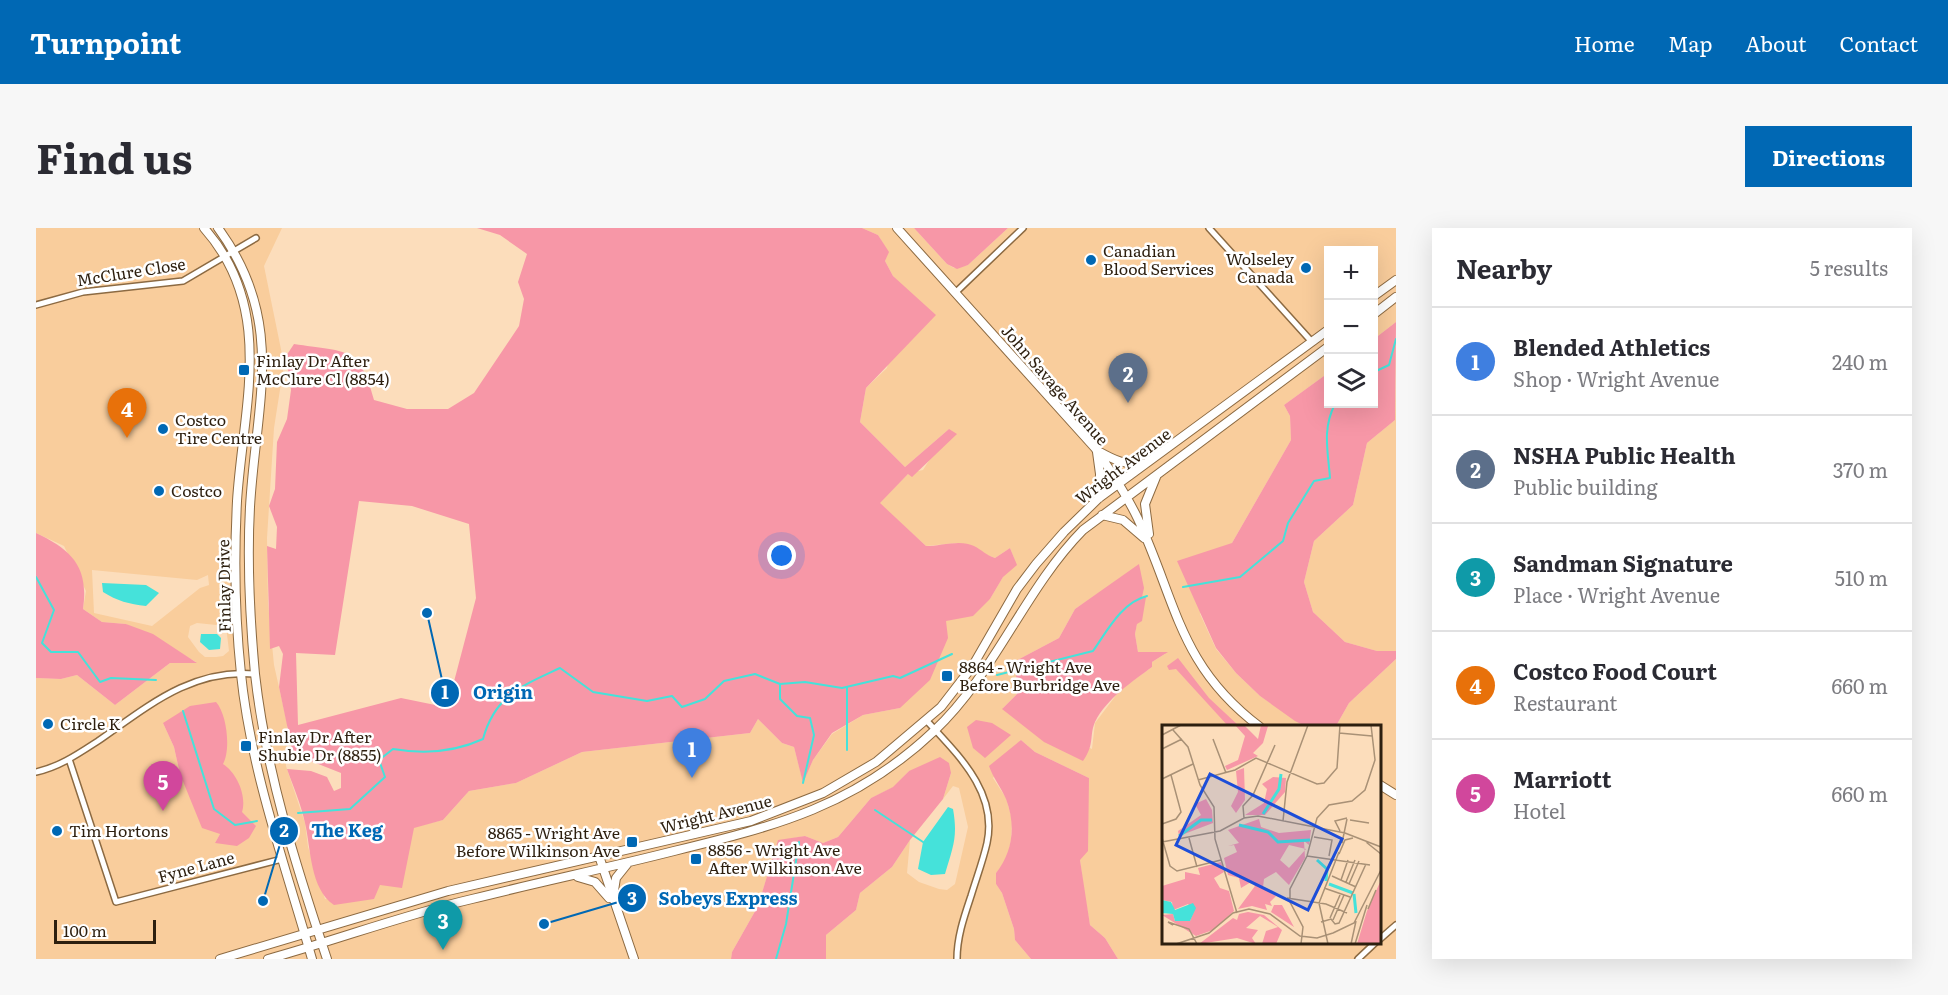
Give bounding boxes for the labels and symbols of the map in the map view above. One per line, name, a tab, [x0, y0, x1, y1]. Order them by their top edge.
place label: Canadian Blood Services	[1103, 238, 1214, 280]
place label: Wolseley Canada	[1226, 246, 1295, 288]
street label: McClure Close	[75, 251, 187, 291]
marker: Canadian Blood Services	[1084, 253, 1098, 267]
marker: Wolseley Canada	[1299, 261, 1313, 275]
street label: John Savage Avenue	[996, 319, 1115, 450]
place label: Finlay Dr After McClure Cl (8854)	[256, 348, 390, 390]
pin: 2	[1108, 354, 1148, 403]
marker: Finlay Dr After McClure Cl (8854)	[237, 363, 251, 377]
pin: 4	[108, 388, 146, 438]
place label: Costco Tire Centre	[175, 407, 262, 449]
street label: Wright Avenue	[1070, 421, 1175, 509]
marker: Costco Tire Centre	[156, 422, 170, 436]
place label: Costco	[171, 478, 222, 502]
marker: Costco	[152, 484, 166, 498]
street label: Finlay Drive	[210, 539, 236, 633]
your location	[767, 541, 796, 570]
place label: 8864 - Wright Ave Before Burbridge Ave	[959, 654, 1120, 696]
marker: 8864 - Wright Ave Before Burbridge Ave	[940, 669, 954, 683]
callout: Origin	[430, 675, 545, 711]
text: 1	[441, 678, 449, 705]
text: Origin	[473, 678, 534, 705]
place label: Circle K	[60, 711, 121, 735]
marker: Circle K	[41, 717, 55, 731]
place label: Finlay Dr After Shubie Dr (8855)	[258, 724, 382, 766]
inset map	[1162, 725, 1381, 944]
pin: 1	[672, 728, 712, 778]
marker: Finlay Dr After Shubie Dr (8855)	[239, 739, 253, 753]
pin: 5	[144, 762, 182, 811]
street label: Wright Avenue	[657, 788, 774, 838]
callout: The Keg	[269, 813, 395, 849]
text: 2	[279, 816, 289, 843]
text: The Keg	[311, 816, 384, 843]
place label: Tim Hortons	[69, 818, 168, 842]
place label: 8865 - Wright Ave Before Wilkinson Ave	[456, 820, 620, 862]
marker: Tim Hortons	[50, 824, 64, 838]
marker: 8865 - Wright Ave Before Wilkinson Ave	[625, 835, 639, 849]
place label: 8856 - Wright Ave After Wilkinson Ave	[708, 837, 862, 879]
street label: Fyne Lane	[155, 844, 237, 888]
marker: 8856 - Wright Ave After Wilkinson Ave	[689, 852, 703, 866]
callout: Sobeys Express	[617, 880, 809, 916]
text: 3	[627, 884, 637, 911]
text: Sobeys Express	[659, 884, 797, 911]
pin: 3	[424, 900, 462, 950]
scale bar	[54, 917, 156, 944]

